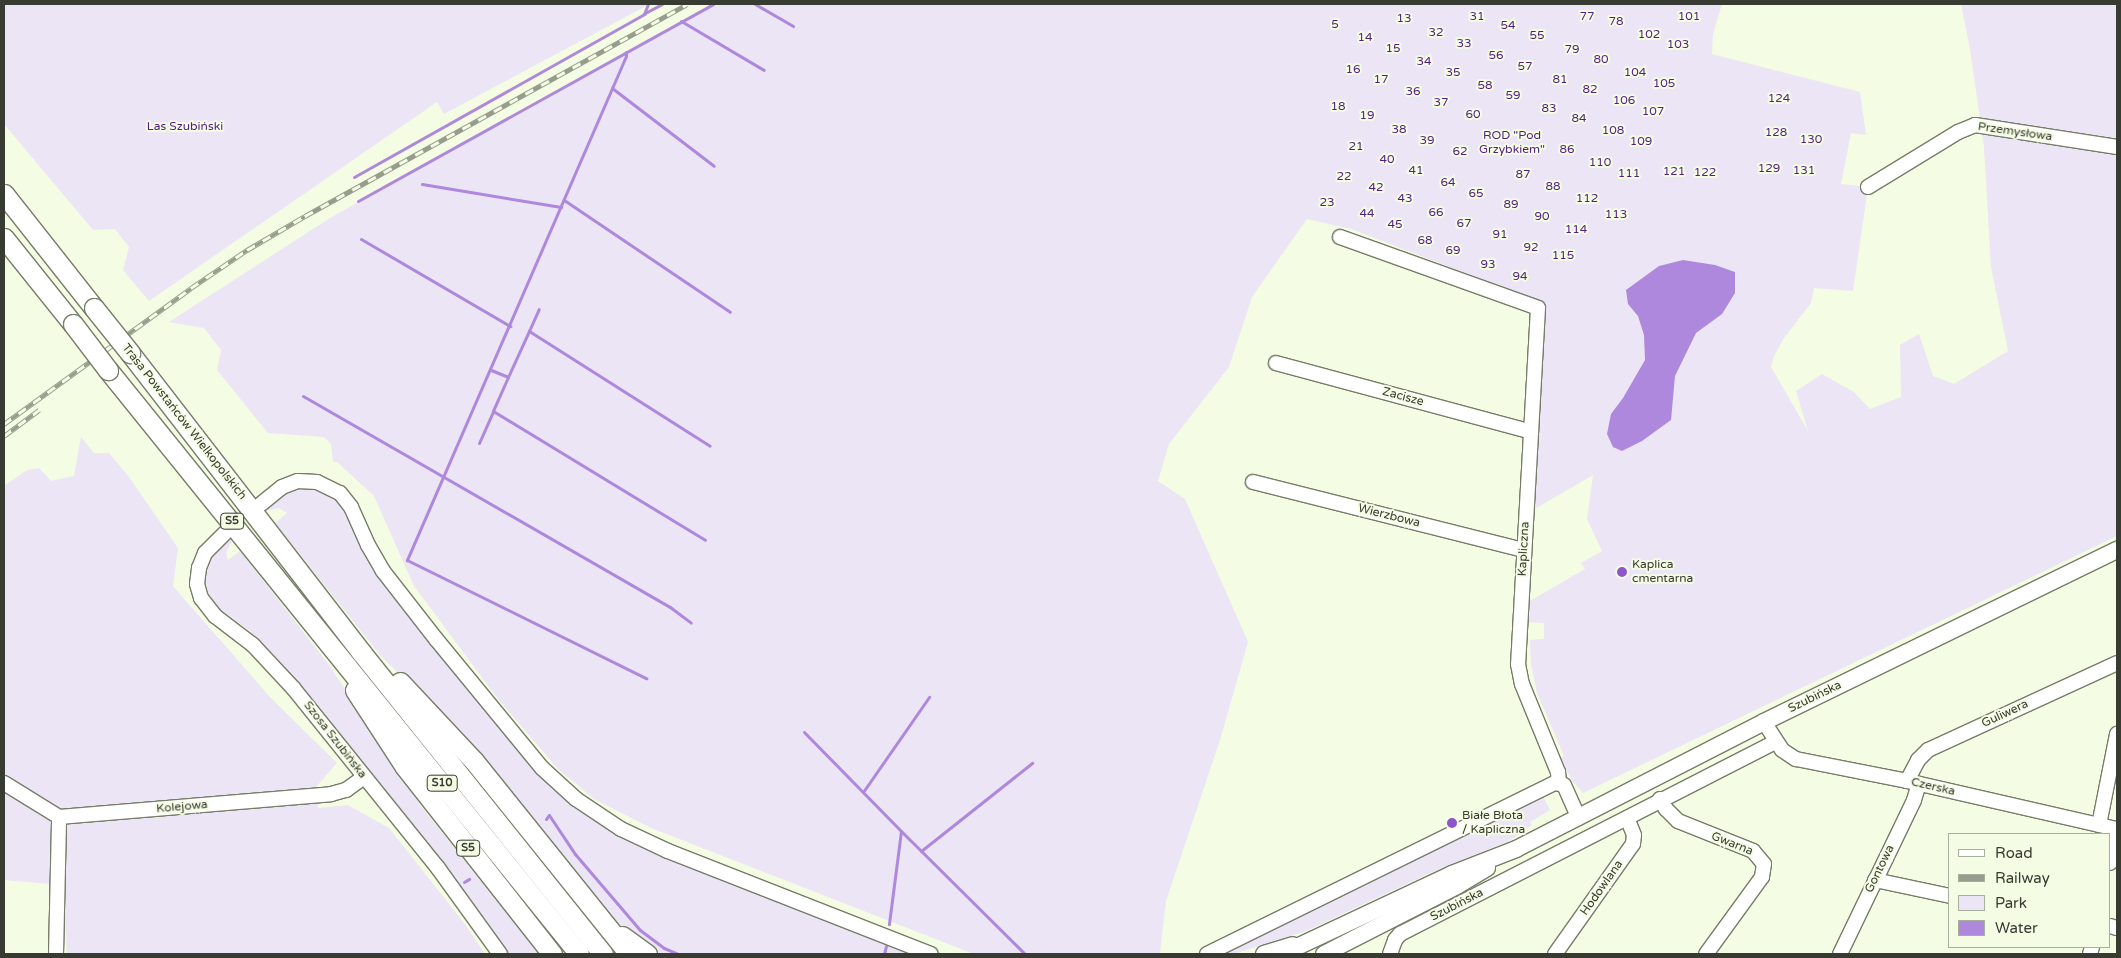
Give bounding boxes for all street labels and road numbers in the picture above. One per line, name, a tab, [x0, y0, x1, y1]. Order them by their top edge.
street label: Przemysłowa	[1977, 120, 2053, 144]
street label: Trasa Powstańców Wielkopolskich	[119, 341, 249, 503]
street label: Zacisze	[1381, 385, 1425, 409]
street label: Wierzbowa	[1357, 501, 1421, 531]
road number: S5	[220, 512, 244, 530]
street label: Kapliczna	[1515, 521, 1533, 577]
street label: Szubińska	[1786, 678, 1844, 716]
street label: Guliwera	[1979, 697, 2031, 731]
street label: Szosa Szubińska	[300, 699, 370, 781]
road number: S10	[426, 774, 458, 791]
street label: Czerska	[1910, 775, 1956, 799]
street label: Kolejowa	[156, 798, 208, 816]
street label: Gwarna	[1709, 829, 1755, 859]
road number: S5	[456, 840, 480, 856]
street label: Gontowa	[1862, 843, 1898, 895]
street label: Hodowlana	[1578, 858, 1626, 918]
street label: Szubińska	[1428, 886, 1486, 924]

